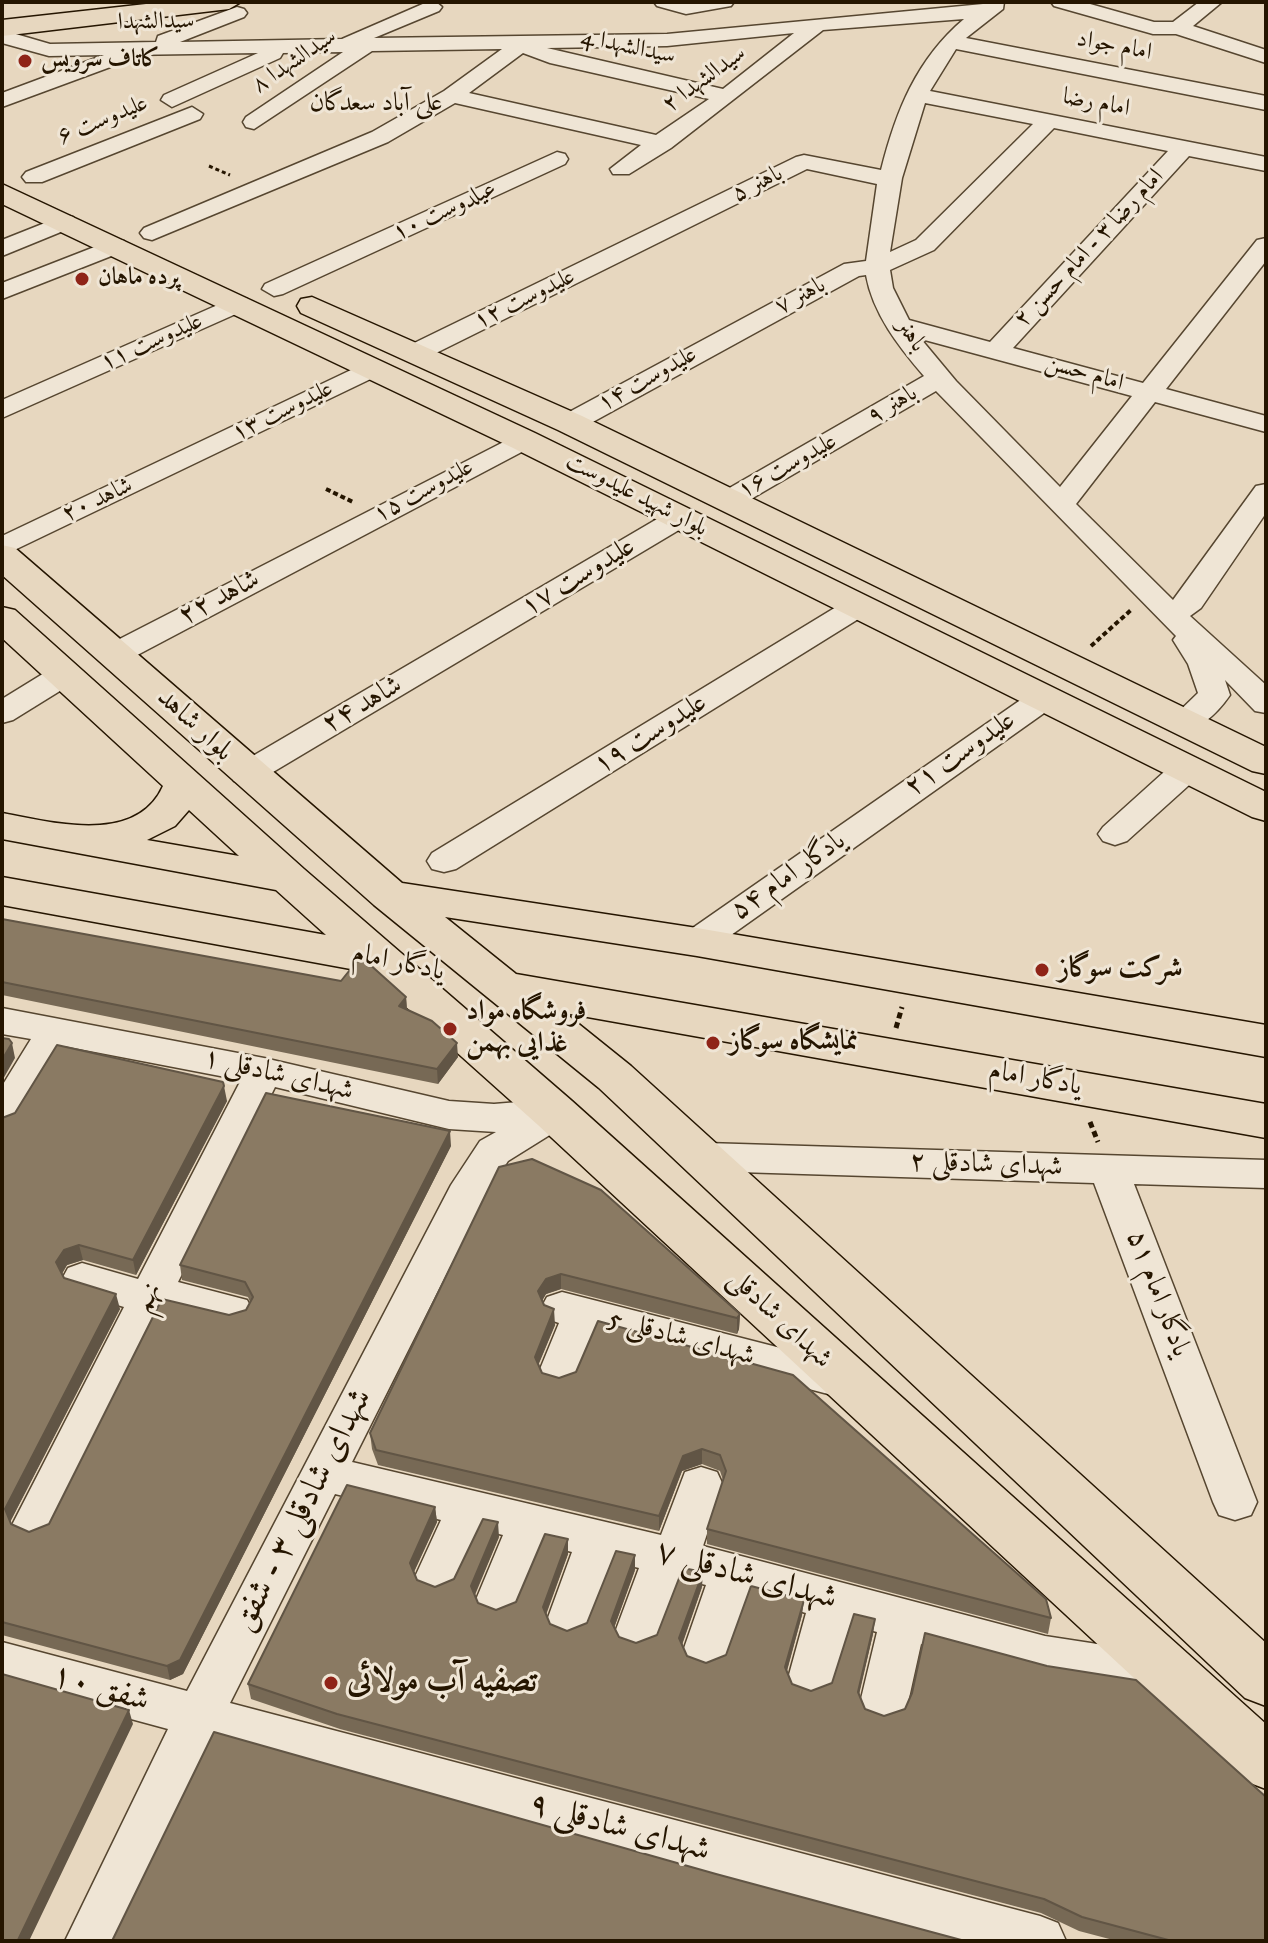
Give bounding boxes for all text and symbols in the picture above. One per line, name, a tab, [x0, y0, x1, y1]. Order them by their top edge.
street label: سیدالشهدا	[117, 8, 195, 38]
street label: سیدالشهدا ۸	[247, 23, 343, 101]
street label: سیدالشهدا 4	[578, 24, 678, 72]
street label: امام جواد	[1074, 26, 1154, 68]
street label: سیدالشهدا ۲	[658, 40, 752, 120]
place label: کاتاف سرویس	[41, 47, 160, 75]
marker: کاتاف سرویس	[16, 52, 34, 70]
street label: امام رضا	[1060, 83, 1132, 125]
district label: علی آباد سعدگان	[309, 89, 443, 121]
street label: علیدوست ۶	[54, 90, 152, 152]
street label: باهنر ۵	[728, 160, 788, 210]
street label: امام رضا ۳ - امام حسن ۲	[1009, 164, 1171, 334]
street label: عیلدوست ۱۰	[389, 175, 501, 249]
street label: علیدوست ۱۲	[470, 263, 580, 337]
place label: پرده ماهان	[98, 265, 179, 293]
marker: پرده ماهان	[73, 270, 91, 288]
street label: باهنر ۷	[771, 272, 831, 322]
street label: علیدوست ۱۱	[96, 308, 208, 378]
street label: باهنر	[889, 314, 931, 358]
street label: علیدوست ۱۴	[593, 341, 703, 419]
street label: امام حسن	[1042, 349, 1126, 399]
street label: علیدوست ۱۳	[228, 375, 338, 449]
street label: باهنر ۹	[863, 380, 923, 432]
street label: علیدوست ۱۶	[733, 428, 843, 506]
street label: بلوار شهید علیدوست	[560, 448, 712, 544]
street label: علیدوست ۱۵	[369, 454, 479, 530]
street label: شاهد ۲۰	[58, 472, 138, 530]
street label: علیدوست ۱۷	[516, 531, 642, 625]
street label: شاهد ۲۲	[174, 564, 266, 634]
street label: شاهد ۲۴	[317, 670, 409, 742]
street label: بلوار شاهد	[149, 682, 239, 770]
street label: علیدوست ۱۹	[588, 687, 714, 783]
street label: علیدوست ۲۱	[899, 705, 1023, 805]
street label: یادگار امام ۵۴	[725, 825, 853, 929]
street label: یادگار امام	[349, 938, 447, 990]
place label: شرکت سوگاز	[1058, 953, 1183, 987]
marker: شرکت سوگاز	[1033, 961, 1051, 979]
place label: فروشگاه مواد غذایی بهمن	[466, 996, 587, 1062]
marker: فروشگاه مواد غذایی بهمن	[441, 1020, 459, 1038]
place label: نمایشگاه سوگاز	[729, 1026, 858, 1060]
marker: نمایشگاه سوگاز	[704, 1034, 722, 1052]
street label: شهدای شادقلی ۱	[200, 1042, 356, 1110]
street label: یادگار امام	[986, 1055, 1084, 1105]
street label: شهدای شادقلی ۲	[909, 1147, 1063, 1185]
street label: یادگار امام ۵۱	[1118, 1226, 1196, 1362]
street label: شهدای شادقلی	[720, 1263, 838, 1377]
street label: نهم	[127, 1277, 171, 1319]
street label: شهدای شادقلی 5	[604, 1303, 758, 1375]
street label: شهدای شادقلی ۳ - شفق	[225, 1383, 383, 1639]
street label: شهدای شادقلی ۷	[651, 1533, 841, 1621]
street label: شفق ۱۰	[46, 1657, 154, 1723]
place label: تصفیه آب مولائی	[347, 1663, 537, 1703]
marker: تصفیه آب مولائی	[322, 1674, 340, 1692]
street label: شهدای شادقلی ۹	[524, 1785, 714, 1873]

